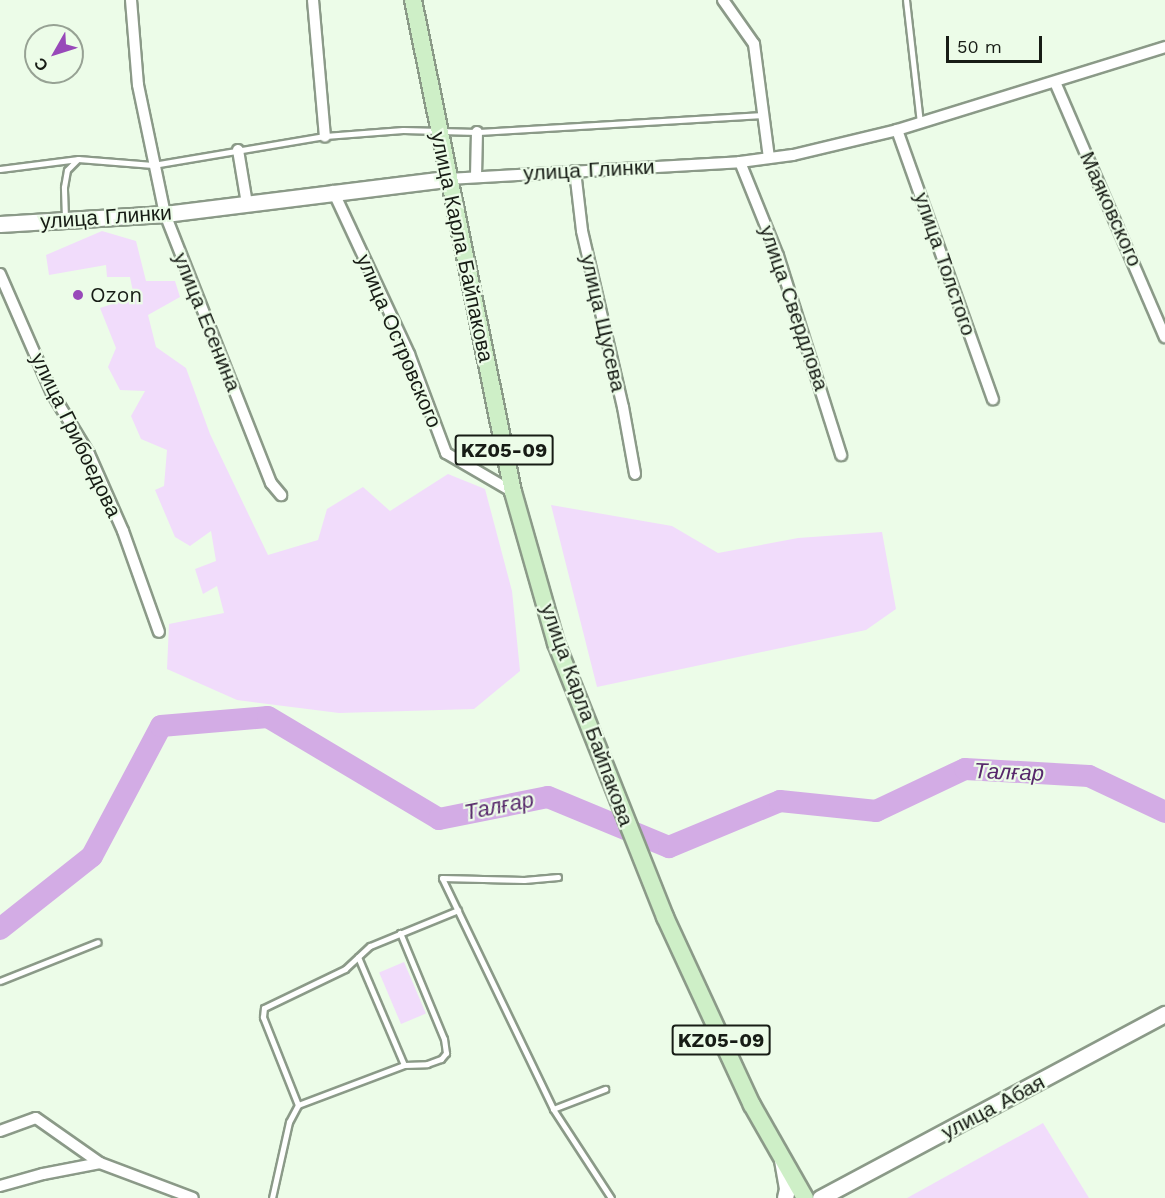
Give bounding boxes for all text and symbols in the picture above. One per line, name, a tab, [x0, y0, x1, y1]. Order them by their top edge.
north arrow	[24, 24, 84, 84]
scale bar	[949, 24, 1045, 62]
text: 50 m	[957, 36, 1002, 57]
text: С	[30, 54, 52, 75]
street label: улица Карла Байпакова	[425, 130, 499, 364]
street label: Маяковского	[1074, 148, 1148, 270]
street label: улица Глинки	[523, 154, 655, 186]
street label: улица Толстого	[909, 189, 981, 339]
street label: улица Глинки	[39, 200, 173, 234]
street label: улица Свердлова	[754, 222, 834, 394]
street label: улица Есенина	[168, 249, 246, 395]
street label: улица Островского	[351, 250, 447, 432]
street label: улица Щусева	[575, 252, 631, 394]
place label: Ozon	[90, 282, 142, 308]
marker: Ozon	[71, 288, 85, 302]
street label: улица Грибоедова	[25, 349, 127, 521]
road number: KZ05-09	[454, 433, 554, 467]
street label: улица Карла Байпакова	[535, 600, 639, 830]
water label: Талғар	[973, 758, 1045, 786]
water label: Талғар	[462, 786, 536, 826]
road number: KZ05-09	[672, 1023, 771, 1057]
street label: улица Абая	[937, 1069, 1049, 1145]

